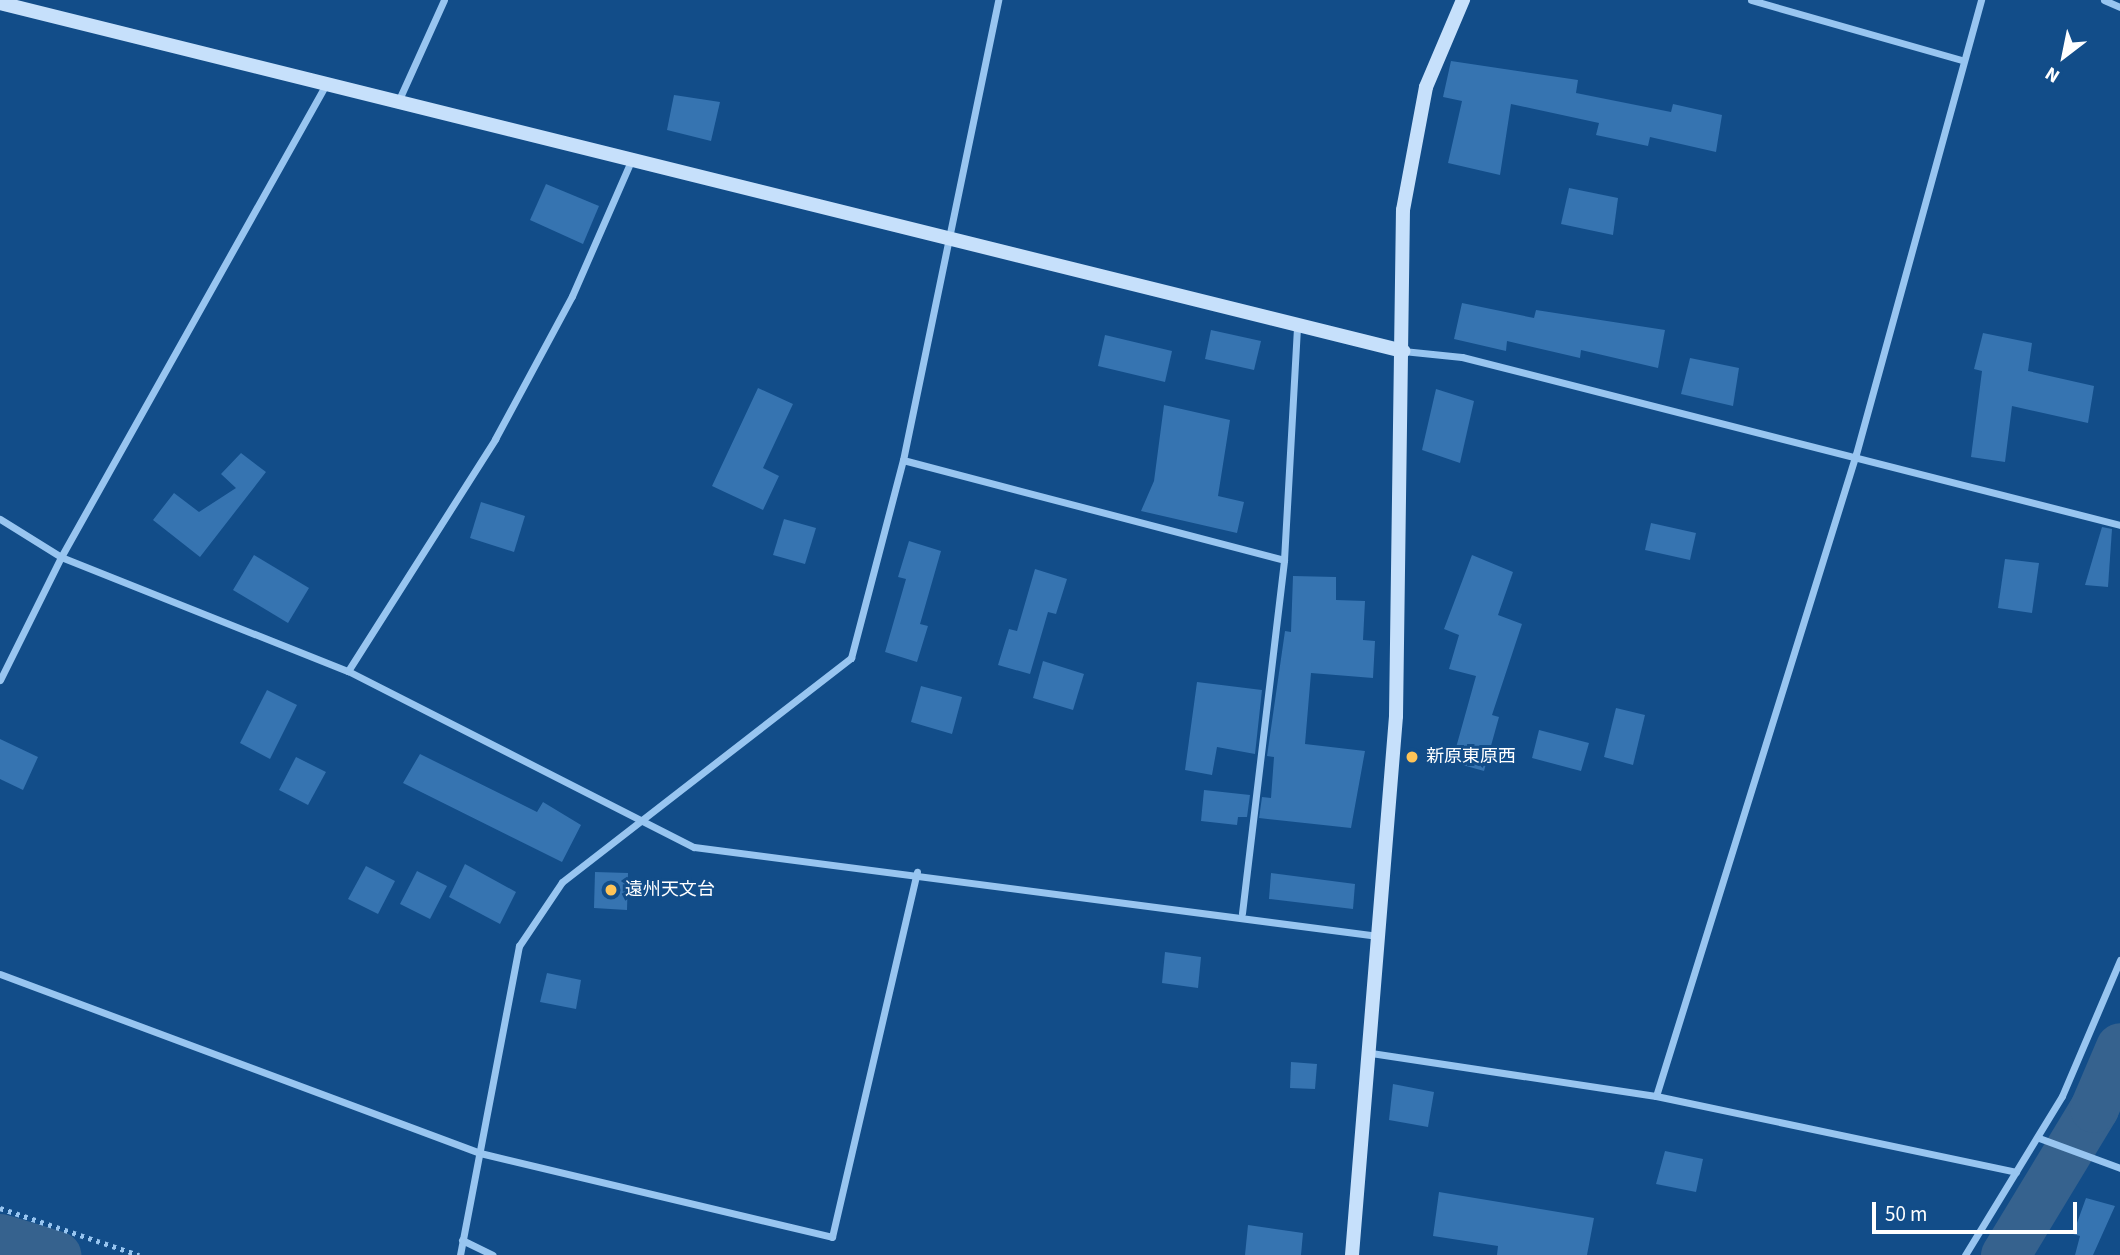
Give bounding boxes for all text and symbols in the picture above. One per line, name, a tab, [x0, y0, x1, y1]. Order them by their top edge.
north arrow	[2029, 21, 2099, 91]
text: N	[2040, 59, 2065, 89]
place label: 新原東原西	[1426, 746, 1516, 768]
marker: 新原東原西	[1404, 749, 1420, 765]
place label: 遠州天文台	[625, 879, 715, 901]
marker: 遠州天文台	[603, 882, 619, 898]
scale bar	[1875, 1188, 2080, 1232]
text: 50 m	[1885, 1199, 1927, 1229]

